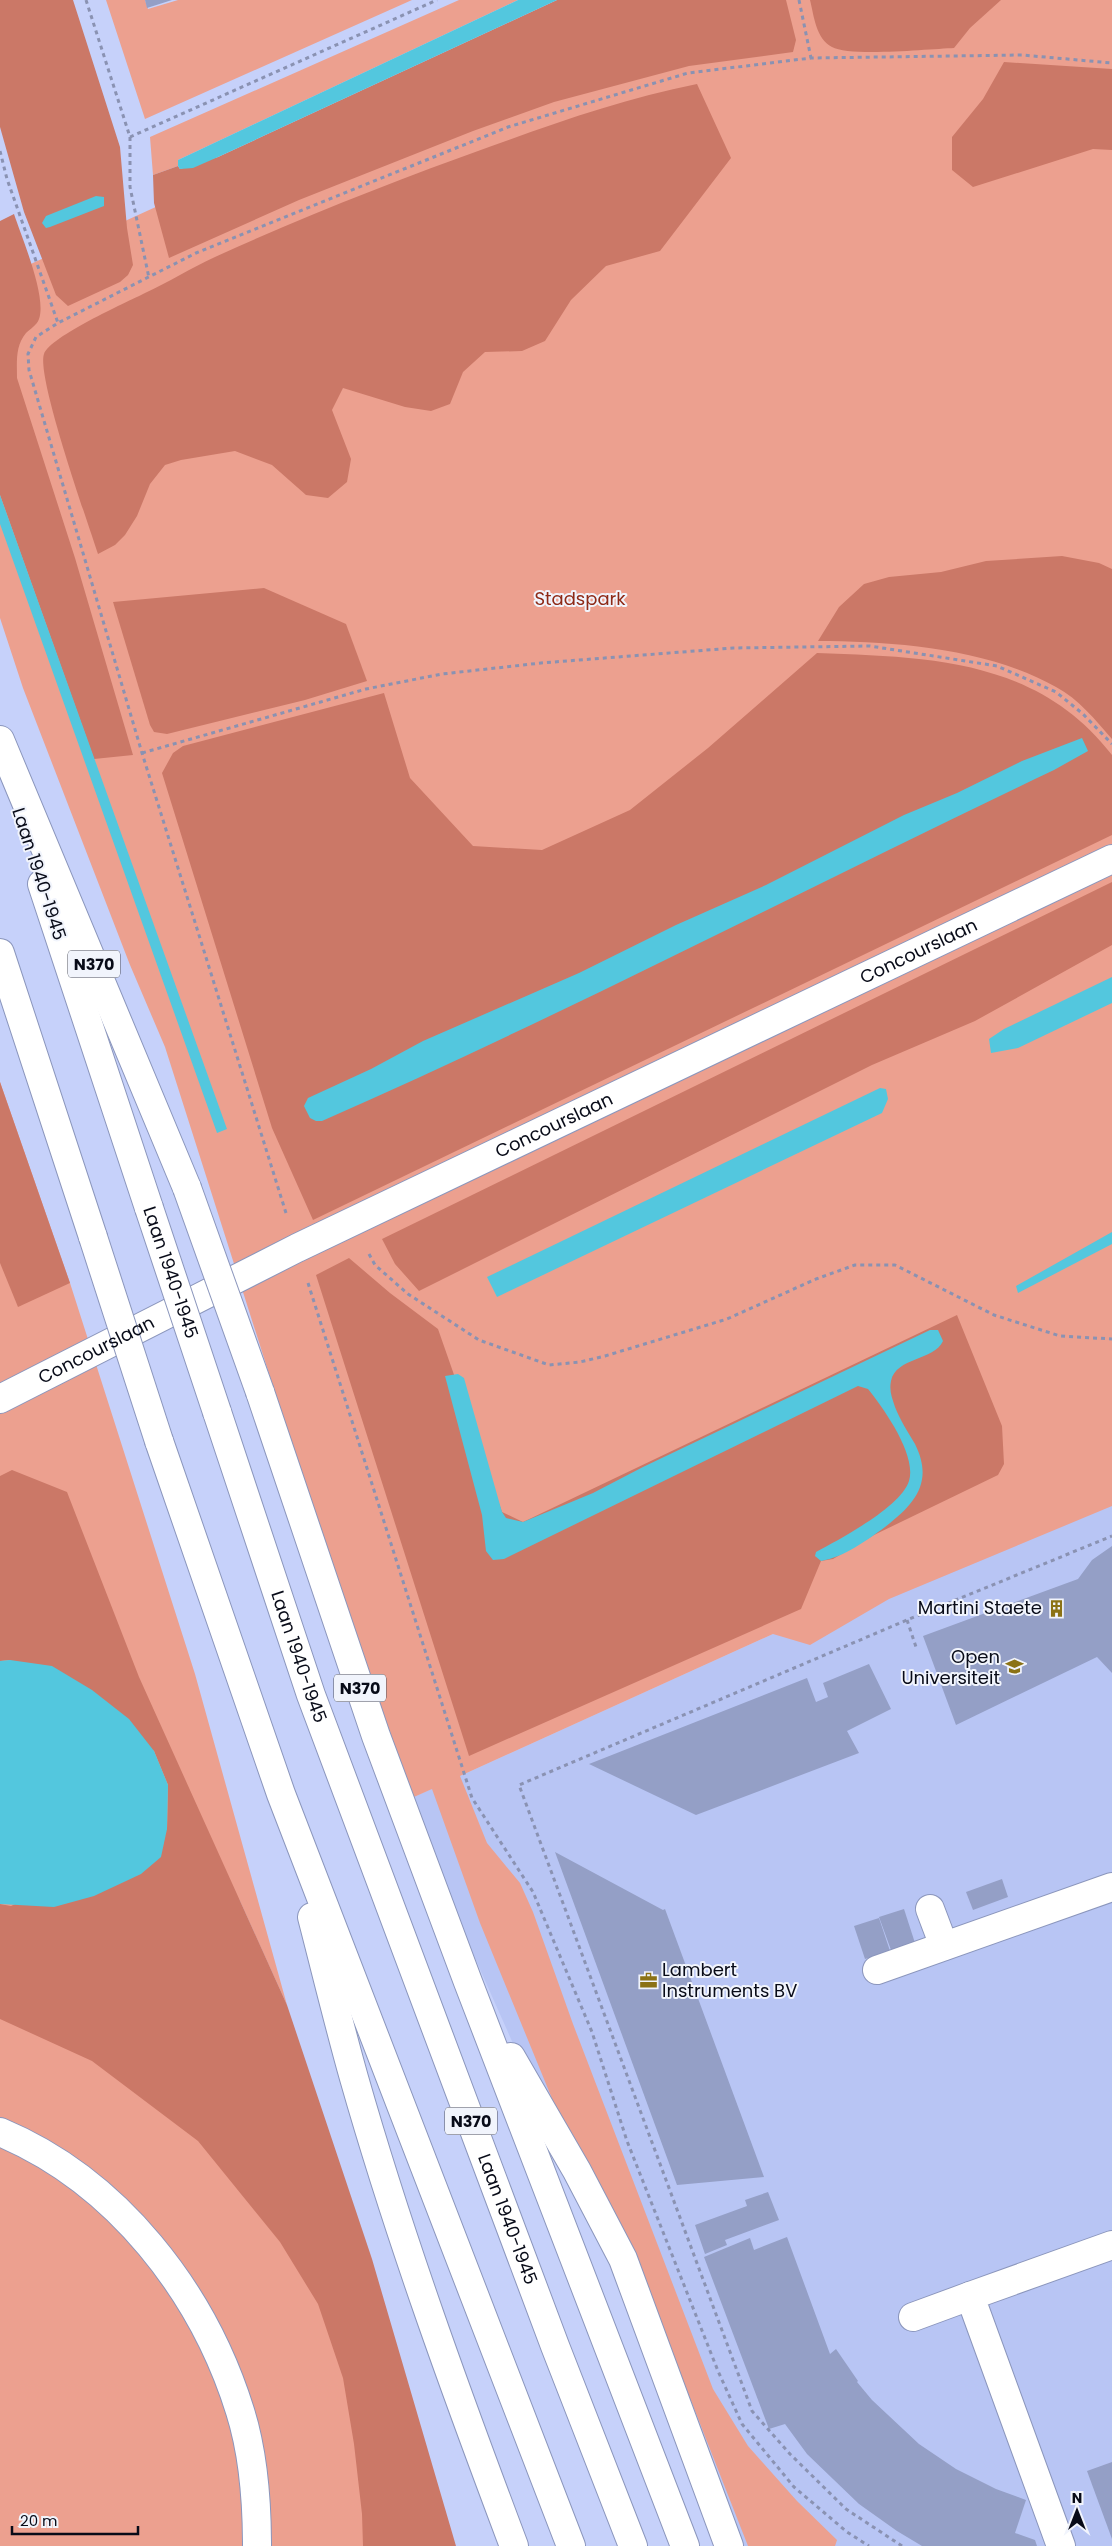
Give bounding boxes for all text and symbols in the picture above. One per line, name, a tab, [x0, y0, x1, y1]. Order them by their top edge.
park label: Stadspark	[534, 586, 626, 611]
street label: Laan 1940-1945	[6, 804, 73, 943]
street label: Concourslaan	[856, 912, 981, 990]
road number: N370	[68, 951, 120, 978]
street label: Concourslaan	[491, 1086, 617, 1164]
street label: Laan 1940-1945	[137, 1203, 205, 1342]
street label: Concourslaan	[34, 1310, 158, 1390]
street label: Laan 1940-1945	[265, 1587, 333, 1726]
place label: Martini Staete	[918, 1595, 1042, 1620]
building icon: Martini Staete	[1046, 1598, 1066, 1618]
place label: Open Universiteit	[901, 1644, 1000, 1690]
school or university icon: Open Universiteit	[1004, 1657, 1024, 1677]
road number: N370	[334, 1675, 386, 1702]
place label: Lambert Instruments BV	[662, 1957, 797, 2003]
office icon: Lambert Instruments BV	[638, 1970, 658, 1990]
road number: N370	[445, 2108, 497, 2134]
street label: Laan 1940-1945	[472, 2150, 544, 2288]
north arrow	[1052, 2486, 1102, 2536]
text: N	[1072, 2488, 1082, 2508]
scale bar	[12, 2504, 139, 2536]
text: 20 m	[20, 2510, 58, 2531]

